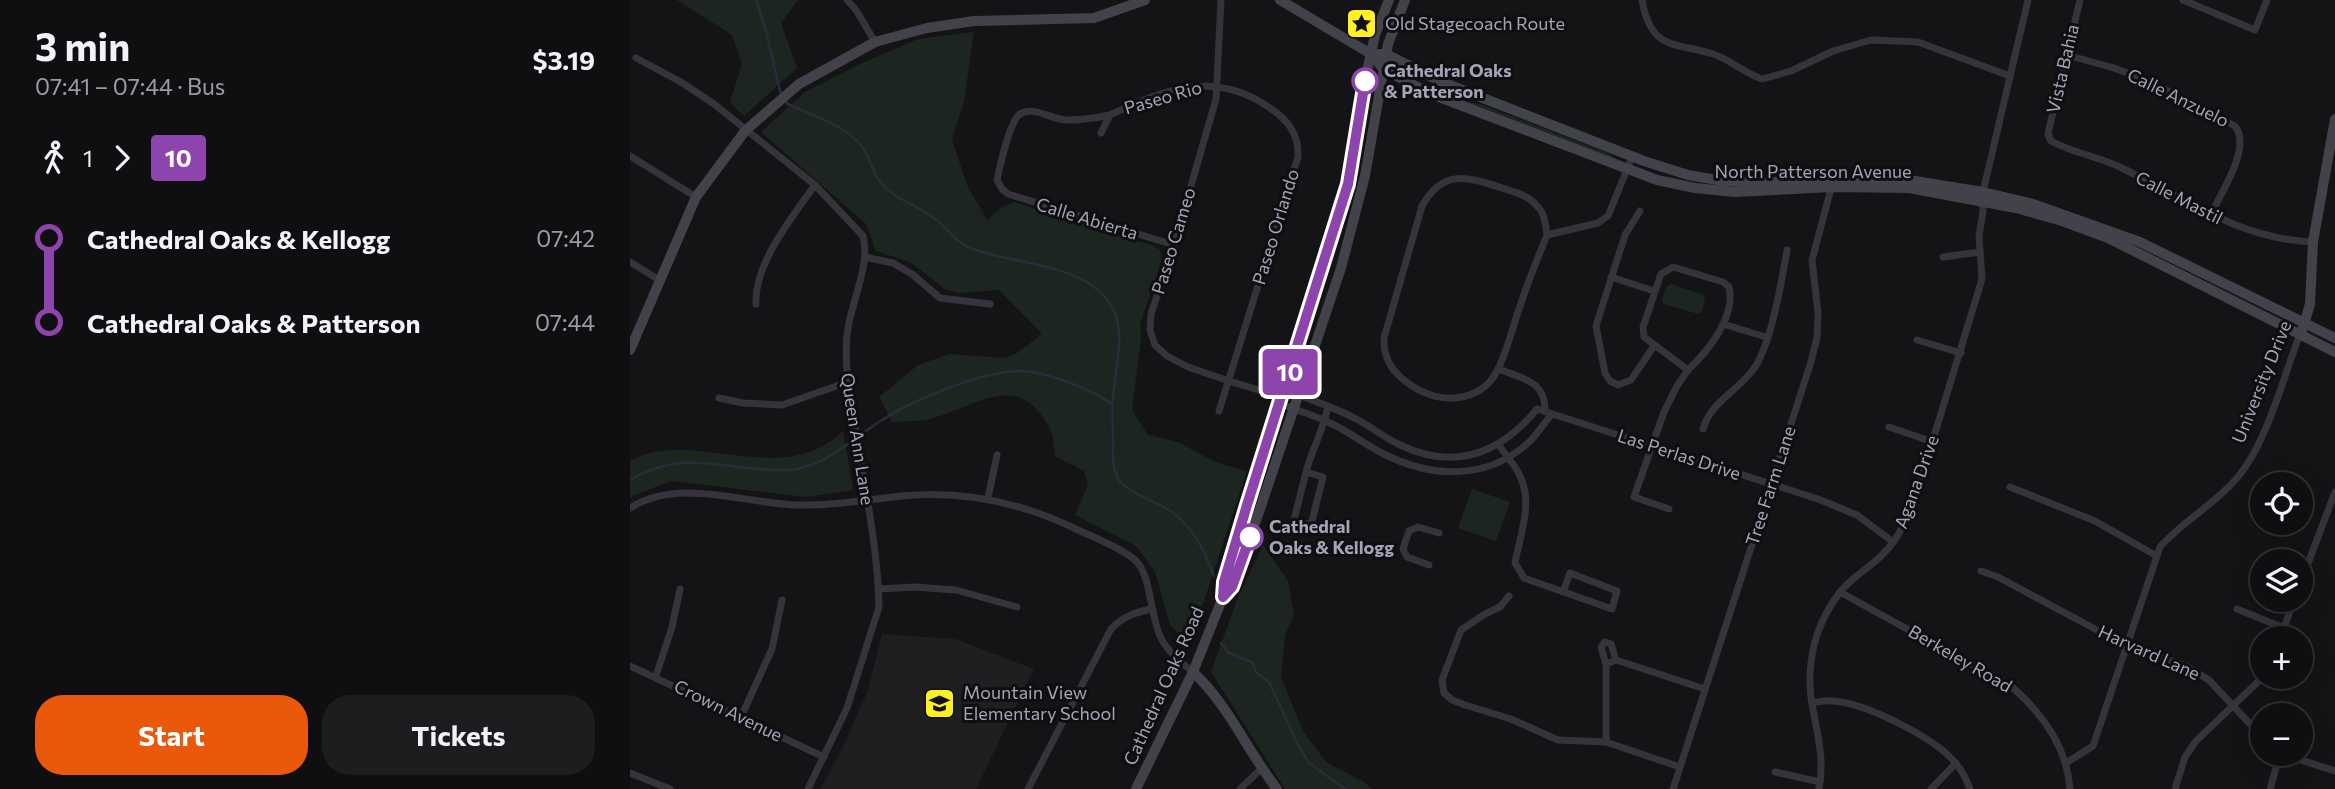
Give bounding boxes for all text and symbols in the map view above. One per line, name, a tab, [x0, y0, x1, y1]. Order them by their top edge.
place icon: Old Stagecoach Route	[1345, 7, 1379, 41]
place label: Old Stagecoach Route	[1385, 12, 1565, 34]
text: 3 min	[35, 22, 130, 69]
street label: Vista Bahia	[2041, 22, 2083, 115]
text: $3.19	[533, 44, 595, 75]
place label: Cathedral Oaks & Patterson	[1384, 59, 1512, 102]
street label: Calle Anzuelo	[2124, 63, 2233, 131]
marker: Cathedral Oaks & Patterson	[1352, 68, 1378, 94]
text: 07:41 – 07:44 · Bus	[35, 72, 225, 100]
street label: Paseo Rio	[1121, 75, 1204, 119]
icon: walk	[35, 139, 73, 177]
icon: forward	[103, 139, 141, 177]
text: 10	[165, 143, 192, 172]
text: 1	[83, 144, 93, 172]
street label: North Patterson Avenue	[1714, 160, 1912, 182]
street label: Paseo Orlando	[1247, 166, 1303, 287]
street label: Calle Mastil	[2132, 166, 2227, 228]
street label: Paseo Cameo	[1146, 185, 1200, 297]
street label: Calle Abierta	[1034, 192, 1141, 244]
text: Cathedral Oaks & Kellogg	[87, 223, 390, 254]
text: 07:42	[536, 224, 595, 252]
text: Cathedral Oaks & Patterson	[87, 307, 421, 338]
text: 07:44	[535, 308, 595, 336]
street label: University Drive	[2227, 317, 2296, 446]
line badge: 10	[1258, 349, 1322, 395]
text: 10	[1277, 357, 1303, 386]
street label: Queen Ann Lane	[837, 371, 879, 507]
street label: Tree Farm Lane	[1740, 423, 1800, 548]
street label: Las Perlas Drive	[1615, 424, 1744, 484]
street label: Agana Drive	[1889, 432, 1943, 531]
map controls	[2250, 472, 2313, 766]
button: locate	[2250, 472, 2313, 535]
place label: Cathedral Oaks & Kellogg	[1269, 515, 1394, 558]
marker: Cathedral Oaks & Kellogg	[1237, 524, 1263, 550]
button: layers	[2250, 549, 2313, 612]
street label: Cathedral Oaks Road	[1118, 603, 1208, 768]
street label: Berkeley Road	[1905, 620, 2016, 697]
street label: Harvard Lane	[2095, 620, 2204, 684]
button: +	[2250, 626, 2313, 689]
street label: Crown Avenue	[671, 674, 786, 746]
place label: Mountain View Elementary School	[963, 681, 1116, 724]
school or university icon: Mountain View Elementary School	[923, 686, 957, 720]
button: Start	[35, 695, 308, 775]
button: Tickets	[322, 695, 595, 775]
button: −	[2250, 703, 2313, 766]

